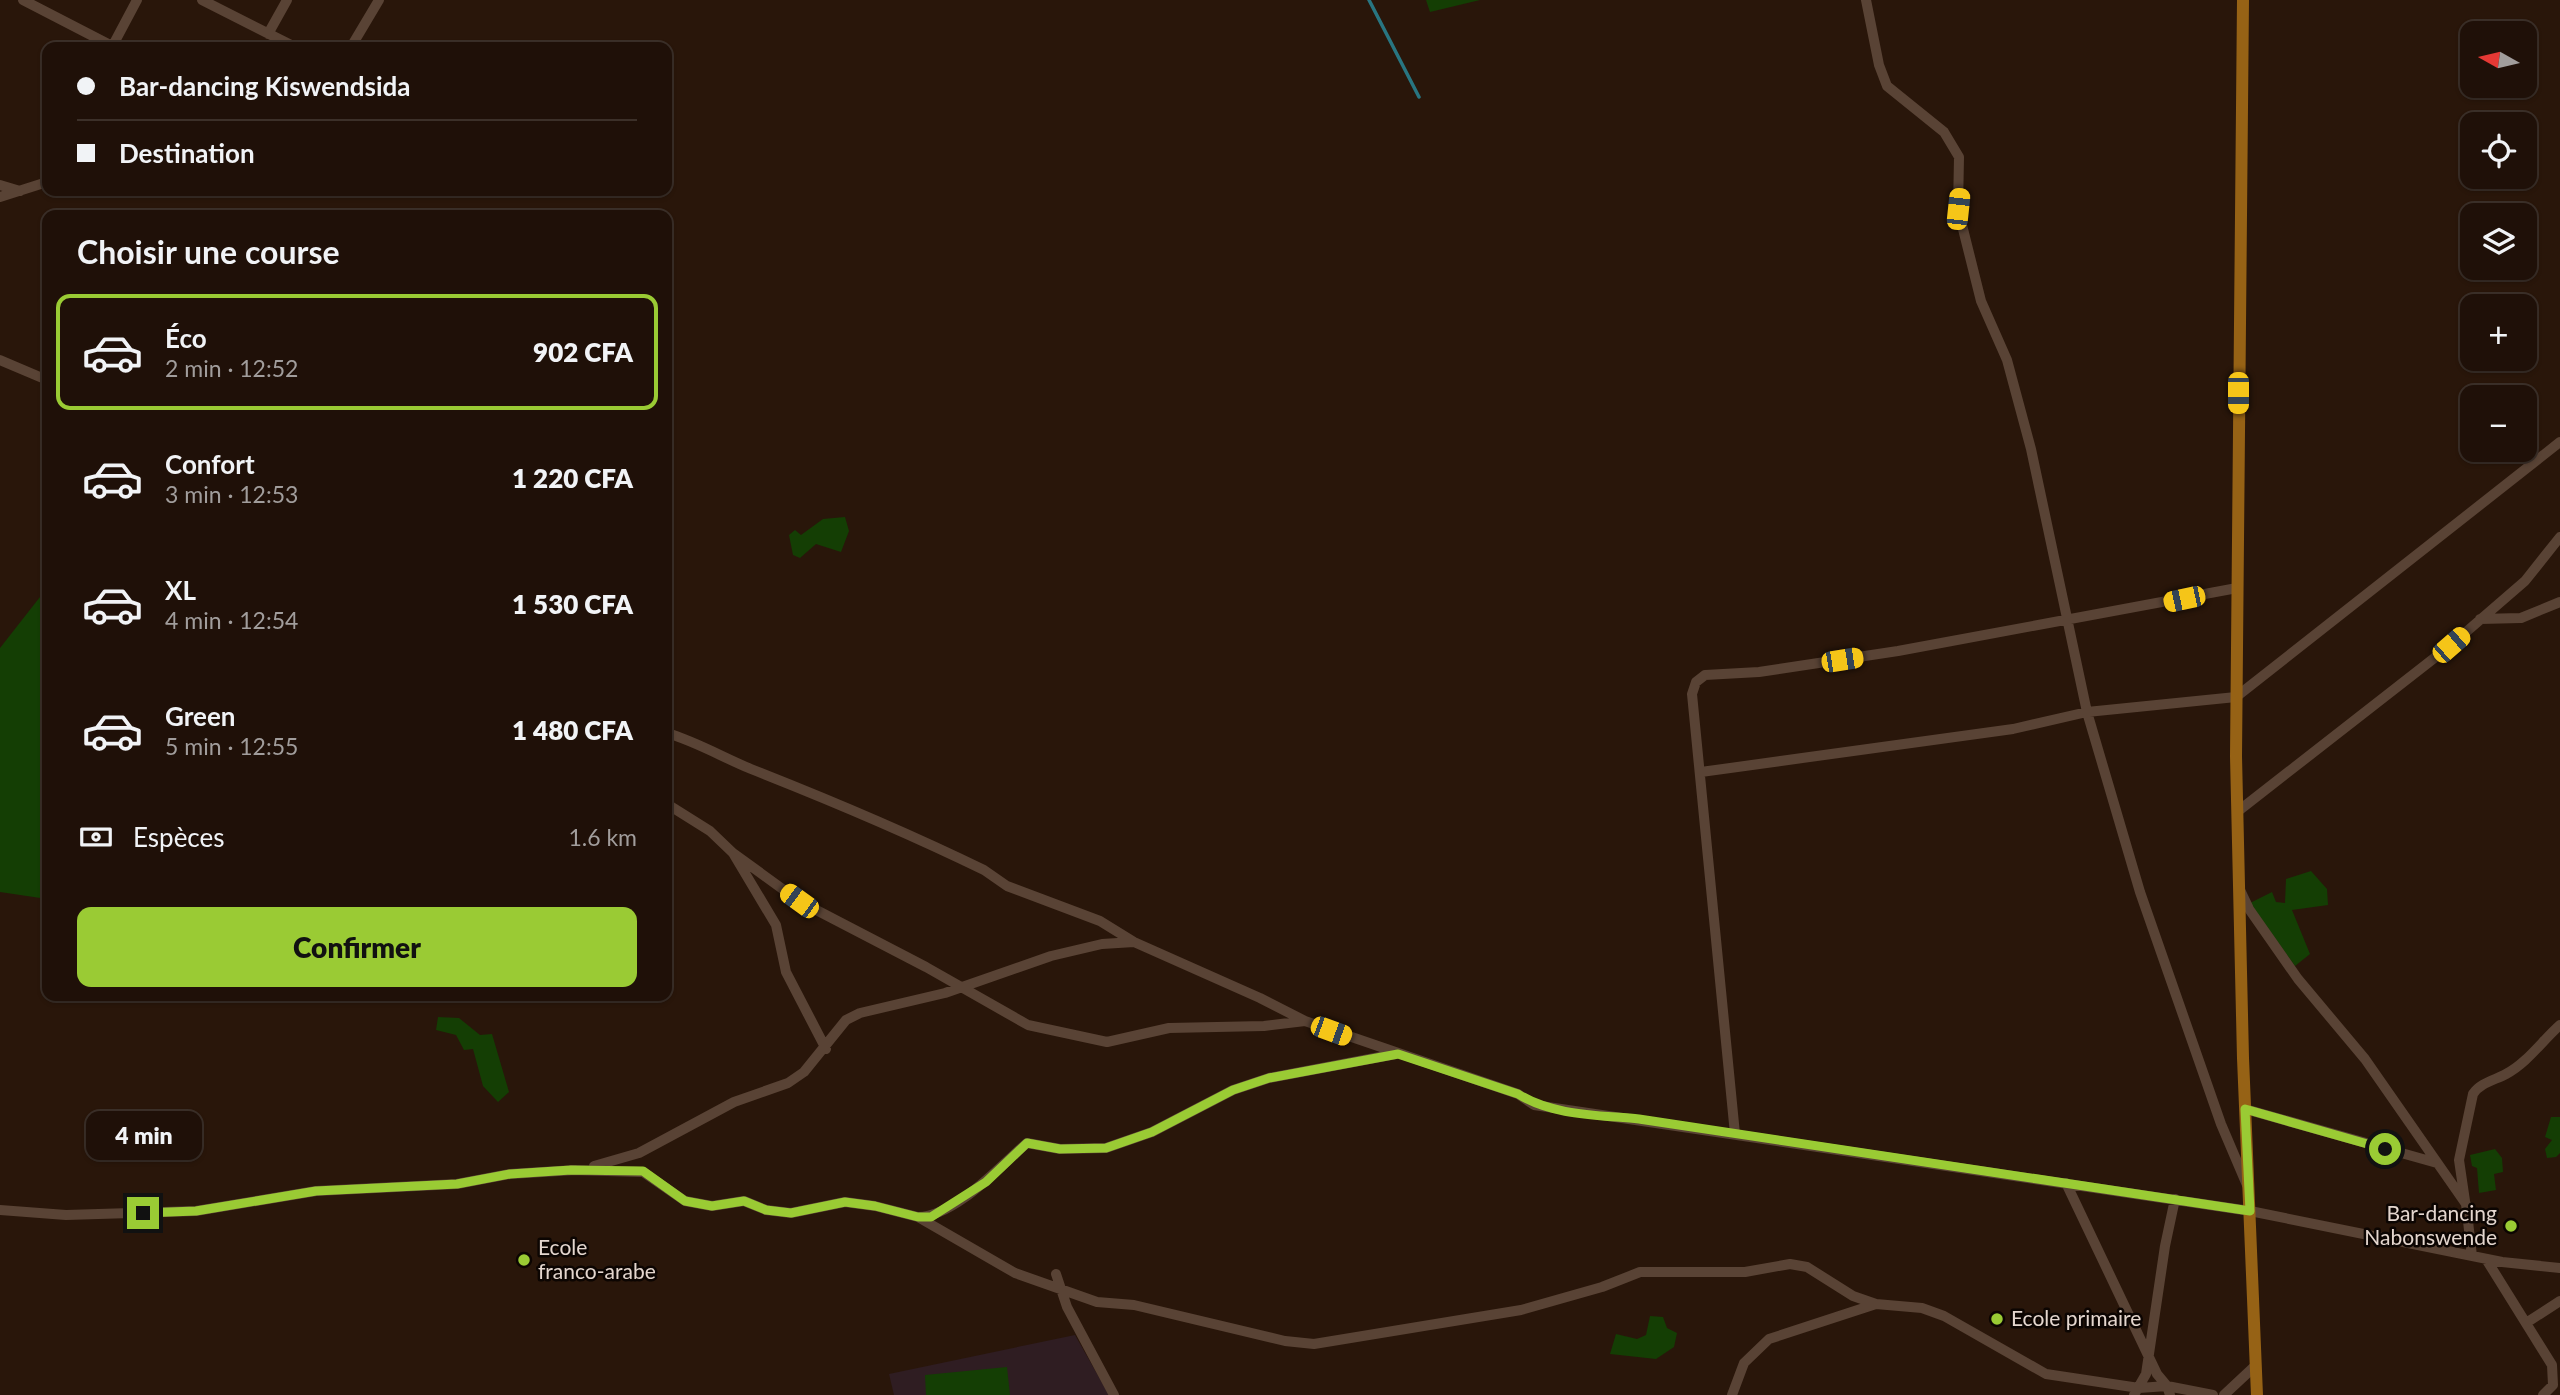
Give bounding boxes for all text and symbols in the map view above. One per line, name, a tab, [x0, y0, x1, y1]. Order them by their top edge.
north arrow	[2460, 21, 2538, 98]
map controls	[2460, 21, 2537, 462]
text: Bar-dancing Kiswendsida	[119, 70, 411, 102]
button: locate	[2460, 112, 2537, 189]
text: Destination	[119, 137, 255, 169]
car	[1946, 187, 1971, 231]
button: layers	[2460, 203, 2537, 280]
text: Choisir une course	[77, 232, 340, 271]
button: +	[2460, 294, 2537, 371]
icon: car	[81, 321, 144, 384]
text: Éco	[165, 322, 207, 354]
text: 902 CFA	[533, 336, 633, 368]
text: 2 min · 12:52	[165, 354, 298, 382]
car	[2228, 372, 2249, 414]
button: −	[2460, 385, 2537, 462]
icon: car	[81, 447, 144, 510]
text: Confort	[165, 448, 255, 480]
text: 1 220 CFA	[512, 462, 633, 494]
text: 3 min · 12:53	[165, 480, 298, 508]
icon: car	[81, 573, 144, 636]
text: XL	[165, 574, 196, 606]
car	[2162, 584, 2207, 614]
text: 1 530 CFA	[512, 588, 633, 620]
text: 4 min · 12:54	[165, 606, 298, 634]
car	[2429, 623, 2474, 667]
car	[1820, 646, 1865, 674]
icon: car	[81, 699, 144, 762]
text: Green	[165, 700, 235, 732]
text: 1 480 CFA	[512, 714, 633, 746]
text: 5 min · 12:55	[165, 732, 298, 760]
icon: cash	[77, 818, 115, 856]
text: Espèces	[133, 821, 225, 853]
text: 1.6 km	[568, 823, 637, 851]
car	[776, 880, 823, 922]
button: Confirmer	[77, 907, 637, 987]
car	[1308, 1014, 1355, 1048]
callout: 4 min	[85, 1112, 201, 1160]
text: 4 min	[115, 1121, 173, 1149]
route start	[2369, 1133, 2401, 1165]
route end	[127, 1197, 159, 1229]
place label: Bar-dancing Nabonswende	[2364, 1200, 2497, 1249]
marker: Bar-dancing Nabonswende	[2503, 1218, 2519, 1234]
place label: Ecole franco-arabe	[538, 1234, 656, 1283]
marker: Ecole franco-arabe	[516, 1252, 532, 1268]
place label: Ecole primaire	[2011, 1305, 2141, 1330]
marker: Ecole primaire	[1989, 1311, 2005, 1327]

